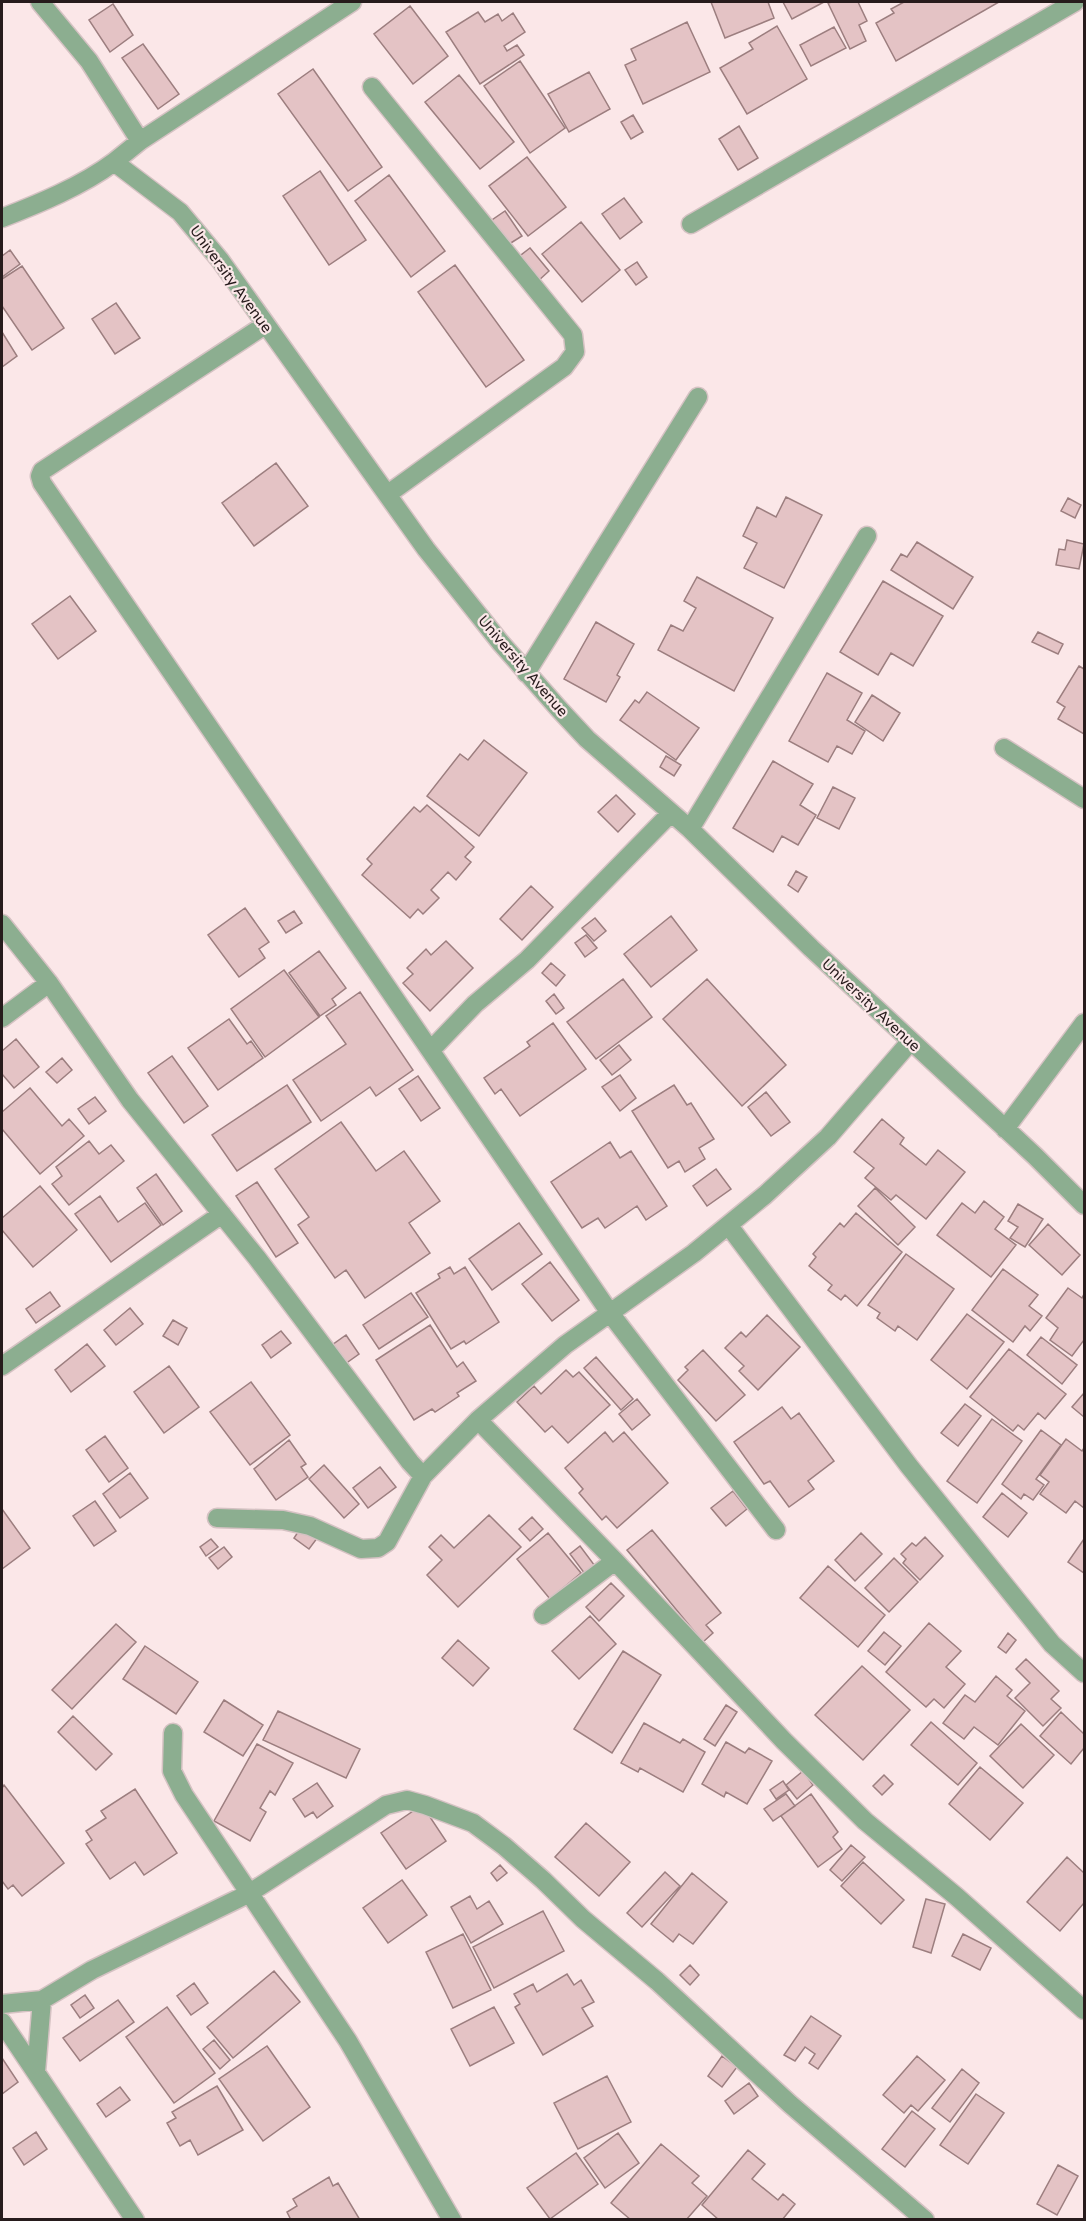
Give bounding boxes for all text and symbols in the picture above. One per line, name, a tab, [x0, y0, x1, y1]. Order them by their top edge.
street label: University Avenue	[186, 222, 276, 336]
street label: University Avenue	[474, 612, 572, 720]
street label: University Avenue	[818, 955, 924, 1055]

